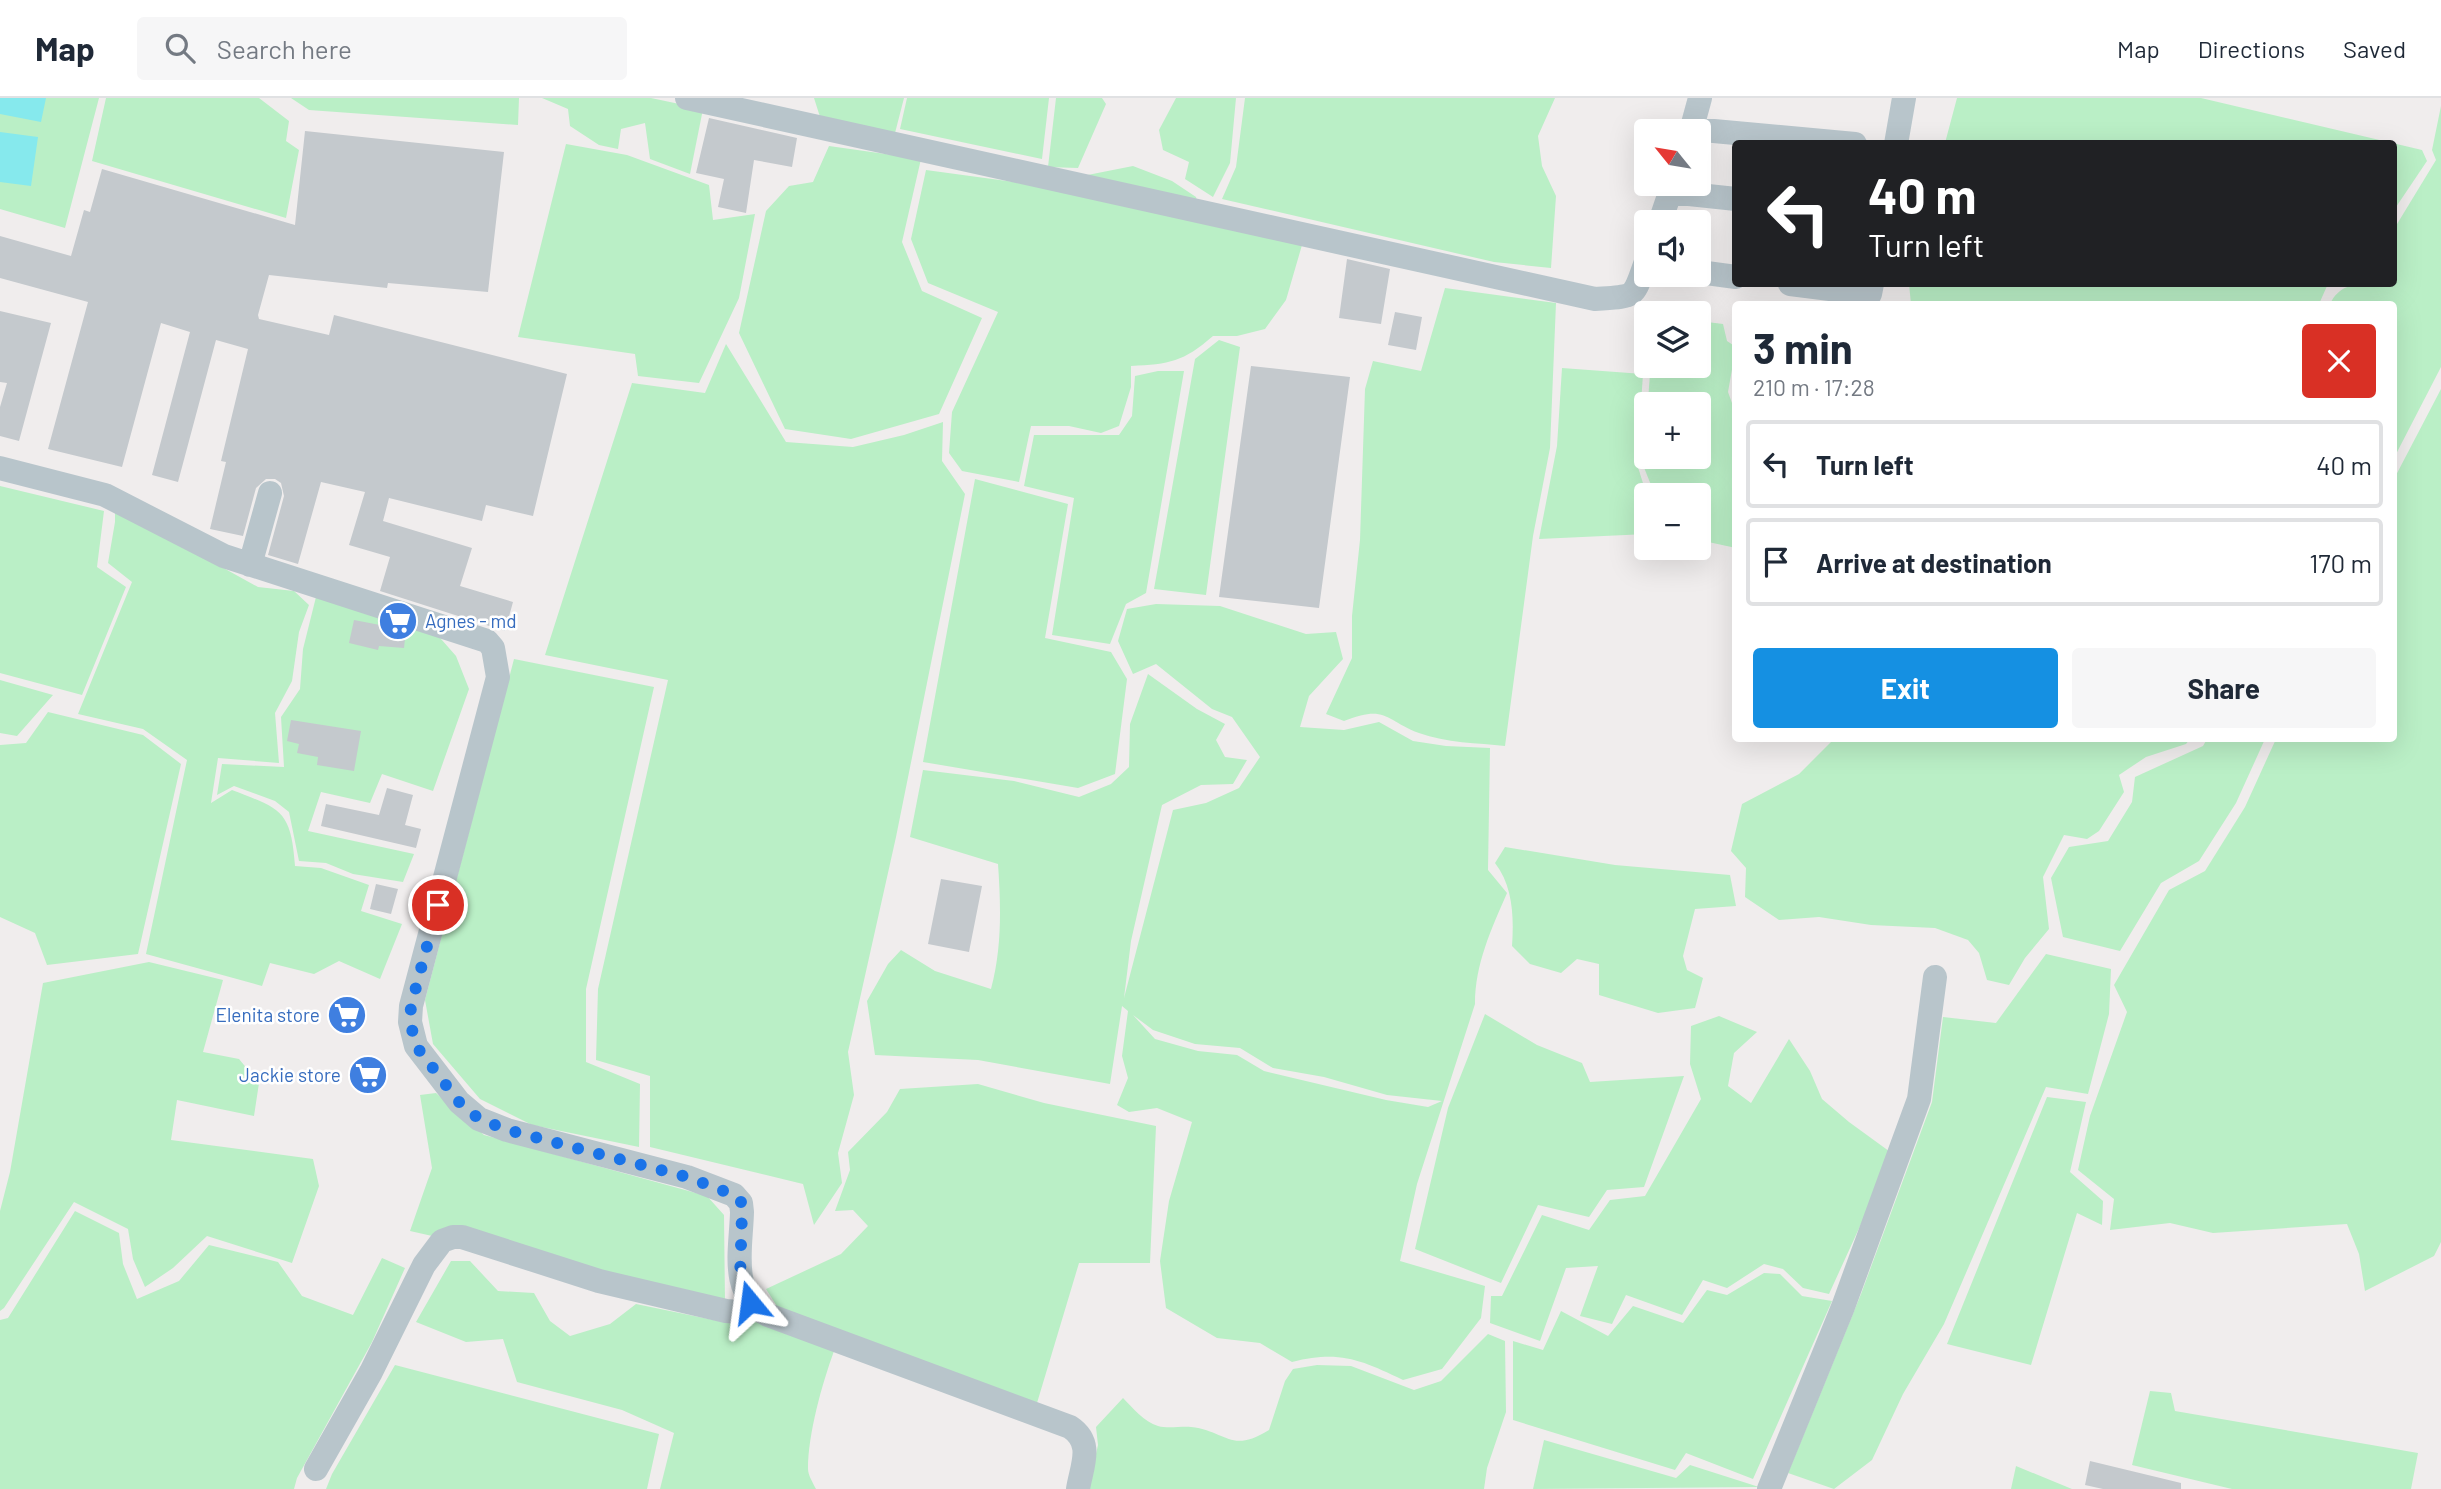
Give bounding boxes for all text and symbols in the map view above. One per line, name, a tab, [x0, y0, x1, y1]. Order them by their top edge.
search box	[137, 17, 627, 80]
text: Map	[35, 28, 95, 68]
icon: search	[161, 29, 199, 67]
text: Search here	[217, 33, 352, 64]
text: Map	[2117, 34, 2160, 63]
text: Directions	[2198, 34, 2305, 63]
text: Saved	[2343, 34, 2406, 63]
north arrow	[1634, 119, 1712, 196]
map controls	[1634, 119, 1711, 560]
text: 40 m	[1868, 165, 1976, 224]
icon: left	[1753, 168, 1844, 259]
button: sound	[1634, 210, 1711, 287]
text: Turn left	[1868, 225, 1985, 263]
button: layers	[1634, 301, 1711, 378]
text: 3 min	[1753, 322, 1853, 372]
button: close	[2302, 324, 2376, 398]
text: 210 m · 17:28	[1753, 373, 1875, 401]
button: +	[1634, 392, 1711, 469]
icon: left	[1757, 445, 1795, 483]
text: Turn left	[1816, 449, 1914, 480]
text: 40 m	[2316, 449, 2372, 480]
button: −	[1634, 483, 1711, 560]
icon: arrive	[1757, 543, 1795, 581]
text: Arrive at destination	[1816, 547, 2052, 578]
text: 170 m	[2309, 547, 2372, 578]
supermarket icon: Agnes - md	[377, 600, 419, 642]
place label: Agnes - md	[425, 609, 517, 632]
button: Exit	[1753, 648, 2058, 728]
button: Share	[2072, 648, 2376, 728]
pin	[408, 875, 468, 935]
icon: arrive	[419, 886, 457, 924]
supermarket icon: Elenita store	[326, 994, 368, 1036]
place label: Elenita store	[215, 1003, 320, 1026]
supermarket icon: Jackie store	[347, 1054, 389, 1096]
place label: Jackie store	[239, 1063, 341, 1086]
position arrow	[713, 1265, 787, 1339]

